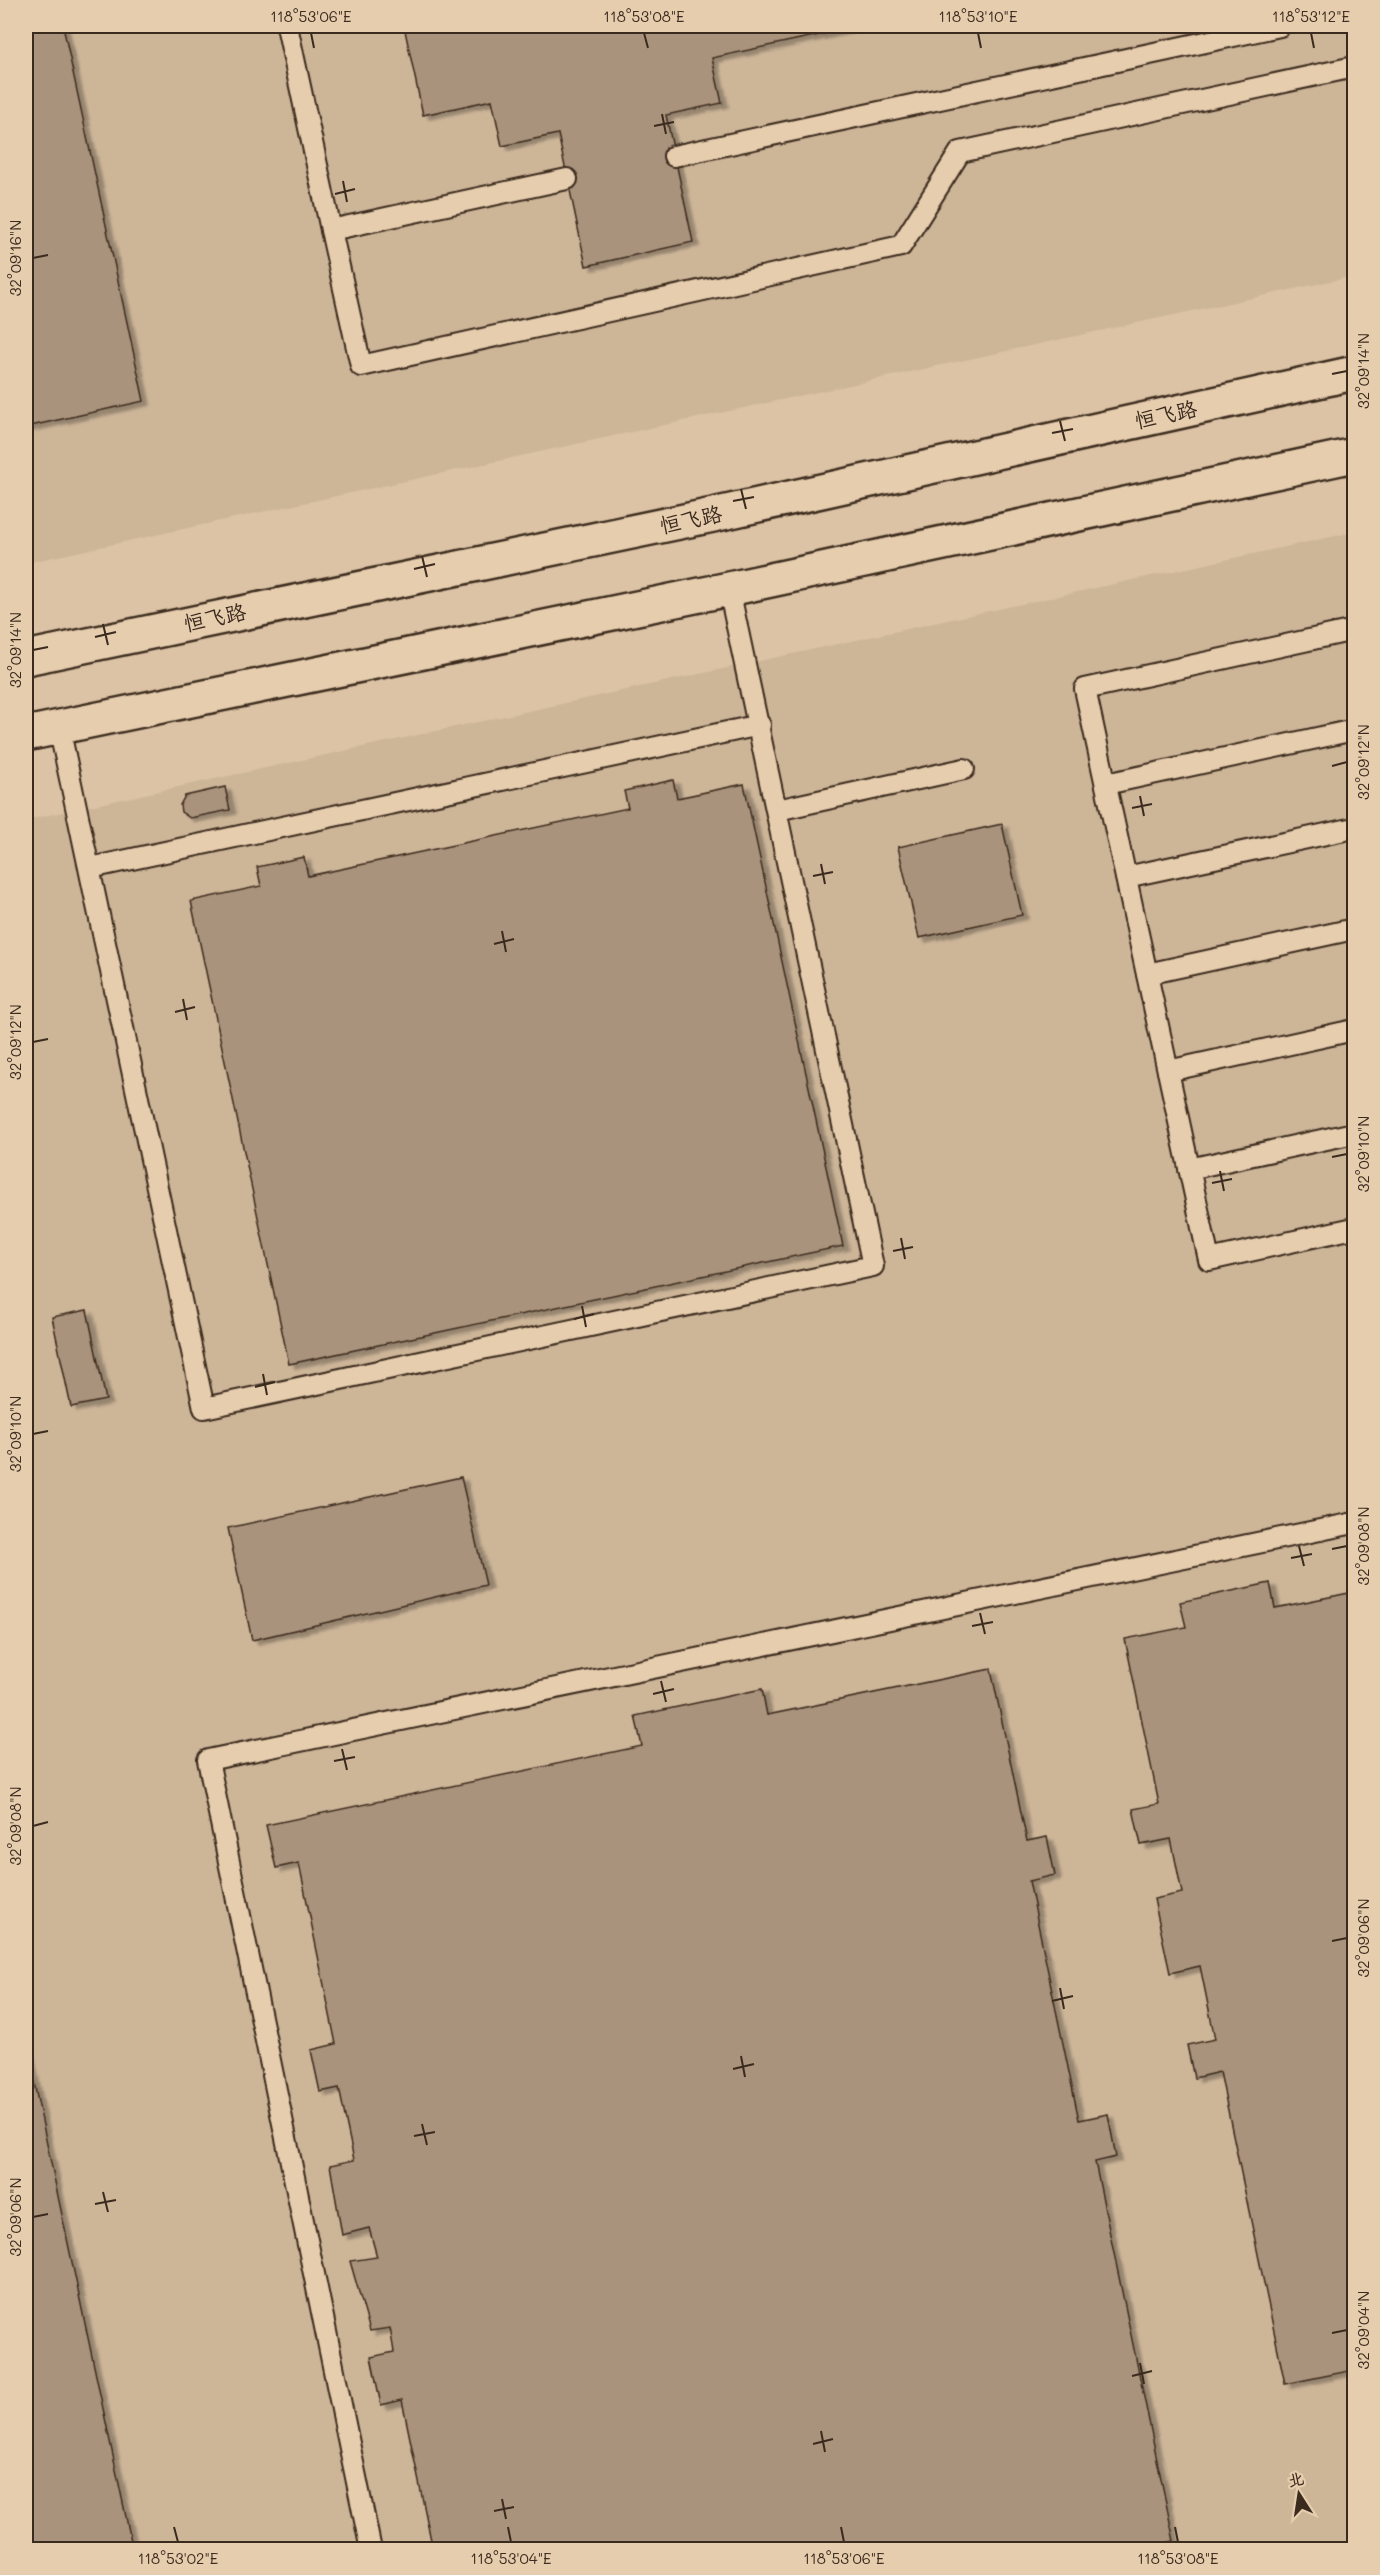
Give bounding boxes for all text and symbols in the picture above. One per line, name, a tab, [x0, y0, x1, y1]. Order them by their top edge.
text: 118°53'06"E	[270, 6, 352, 26]
text: 118°53'08"E	[603, 6, 685, 26]
text: 118°53'10"E	[939, 6, 1018, 26]
text: 118°53'12"E	[1272, 6, 1350, 26]
text: 32°09'16"N	[5, 220, 25, 296]
text: 32°09'14"N	[1353, 333, 1373, 409]
street label: 恒飞路	[1132, 394, 1199, 433]
street label: 恒飞路	[657, 499, 724, 538]
street label: 恒飞路	[181, 597, 248, 636]
text: 32°09'14"N	[5, 612, 25, 688]
text: 32°09'12"N	[1353, 724, 1373, 800]
text: 32°09'12"N	[5, 1004, 25, 1080]
text: 32°09'10"N	[1353, 1116, 1373, 1192]
text: 32°09'10"N	[5, 1396, 25, 1472]
text: 32°09'08"N	[1353, 1506, 1373, 1586]
text: 32°09'08"N	[5, 1786, 25, 1866]
text: 32°09'06"N	[1353, 1898, 1373, 1978]
text: 32°09'06"N	[5, 2177, 25, 2257]
text: 32°09'04"N	[1353, 2291, 1373, 2369]
north arrow	[1269, 2464, 1329, 2524]
text: 北	[1286, 2467, 1306, 2491]
text: 118°53'02"E	[138, 2548, 219, 2568]
text: 118°53'04"E	[470, 2548, 552, 2568]
text: 118°53'06"E	[803, 2548, 885, 2568]
text: 118°53'08"E	[1137, 2548, 1219, 2568]

